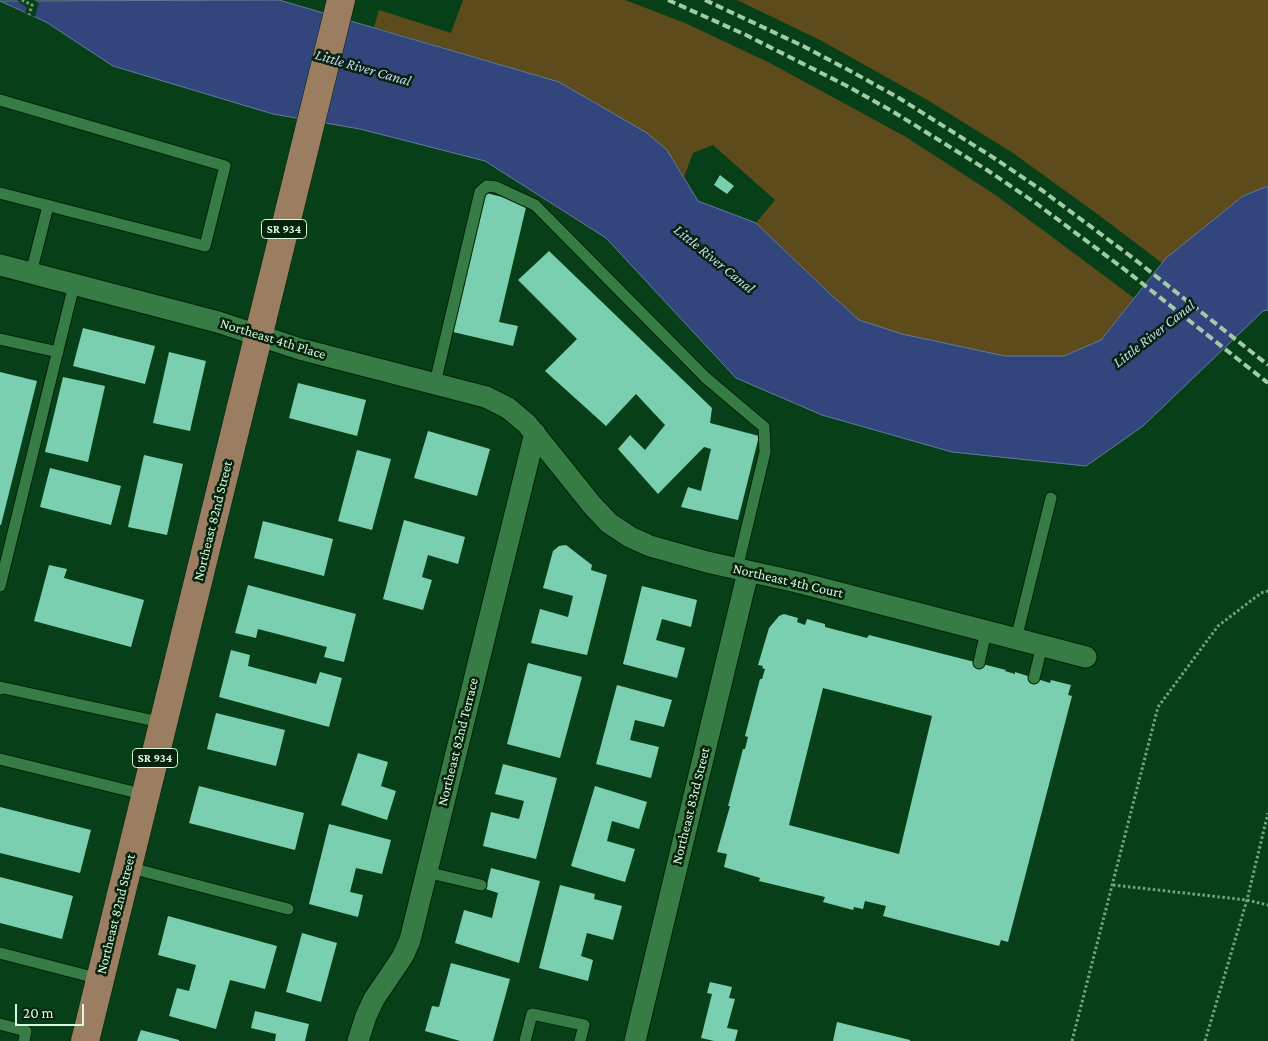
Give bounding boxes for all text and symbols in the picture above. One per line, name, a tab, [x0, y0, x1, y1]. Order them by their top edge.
water label: Little River Canal	[313, 46, 413, 90]
road number: SR 934	[262, 220, 306, 238]
water label: Little River Canal	[670, 221, 758, 297]
water label: Little River Canal	[1110, 296, 1198, 372]
street label: Northeast 4th Place	[218, 315, 328, 363]
street label: Northeast 82nd Street	[190, 459, 236, 583]
street label: Northeast 4th Court	[731, 560, 845, 602]
street label: Northeast 82nd Terrace	[434, 676, 482, 808]
street label: Northeast 83rd Street	[668, 746, 714, 866]
road number: SR 934	[132, 748, 178, 768]
street label: Northeast 82nd Street	[93, 852, 139, 976]
scale bar	[18, 994, 86, 1026]
text: 20 m	[23, 1005, 54, 1021]

